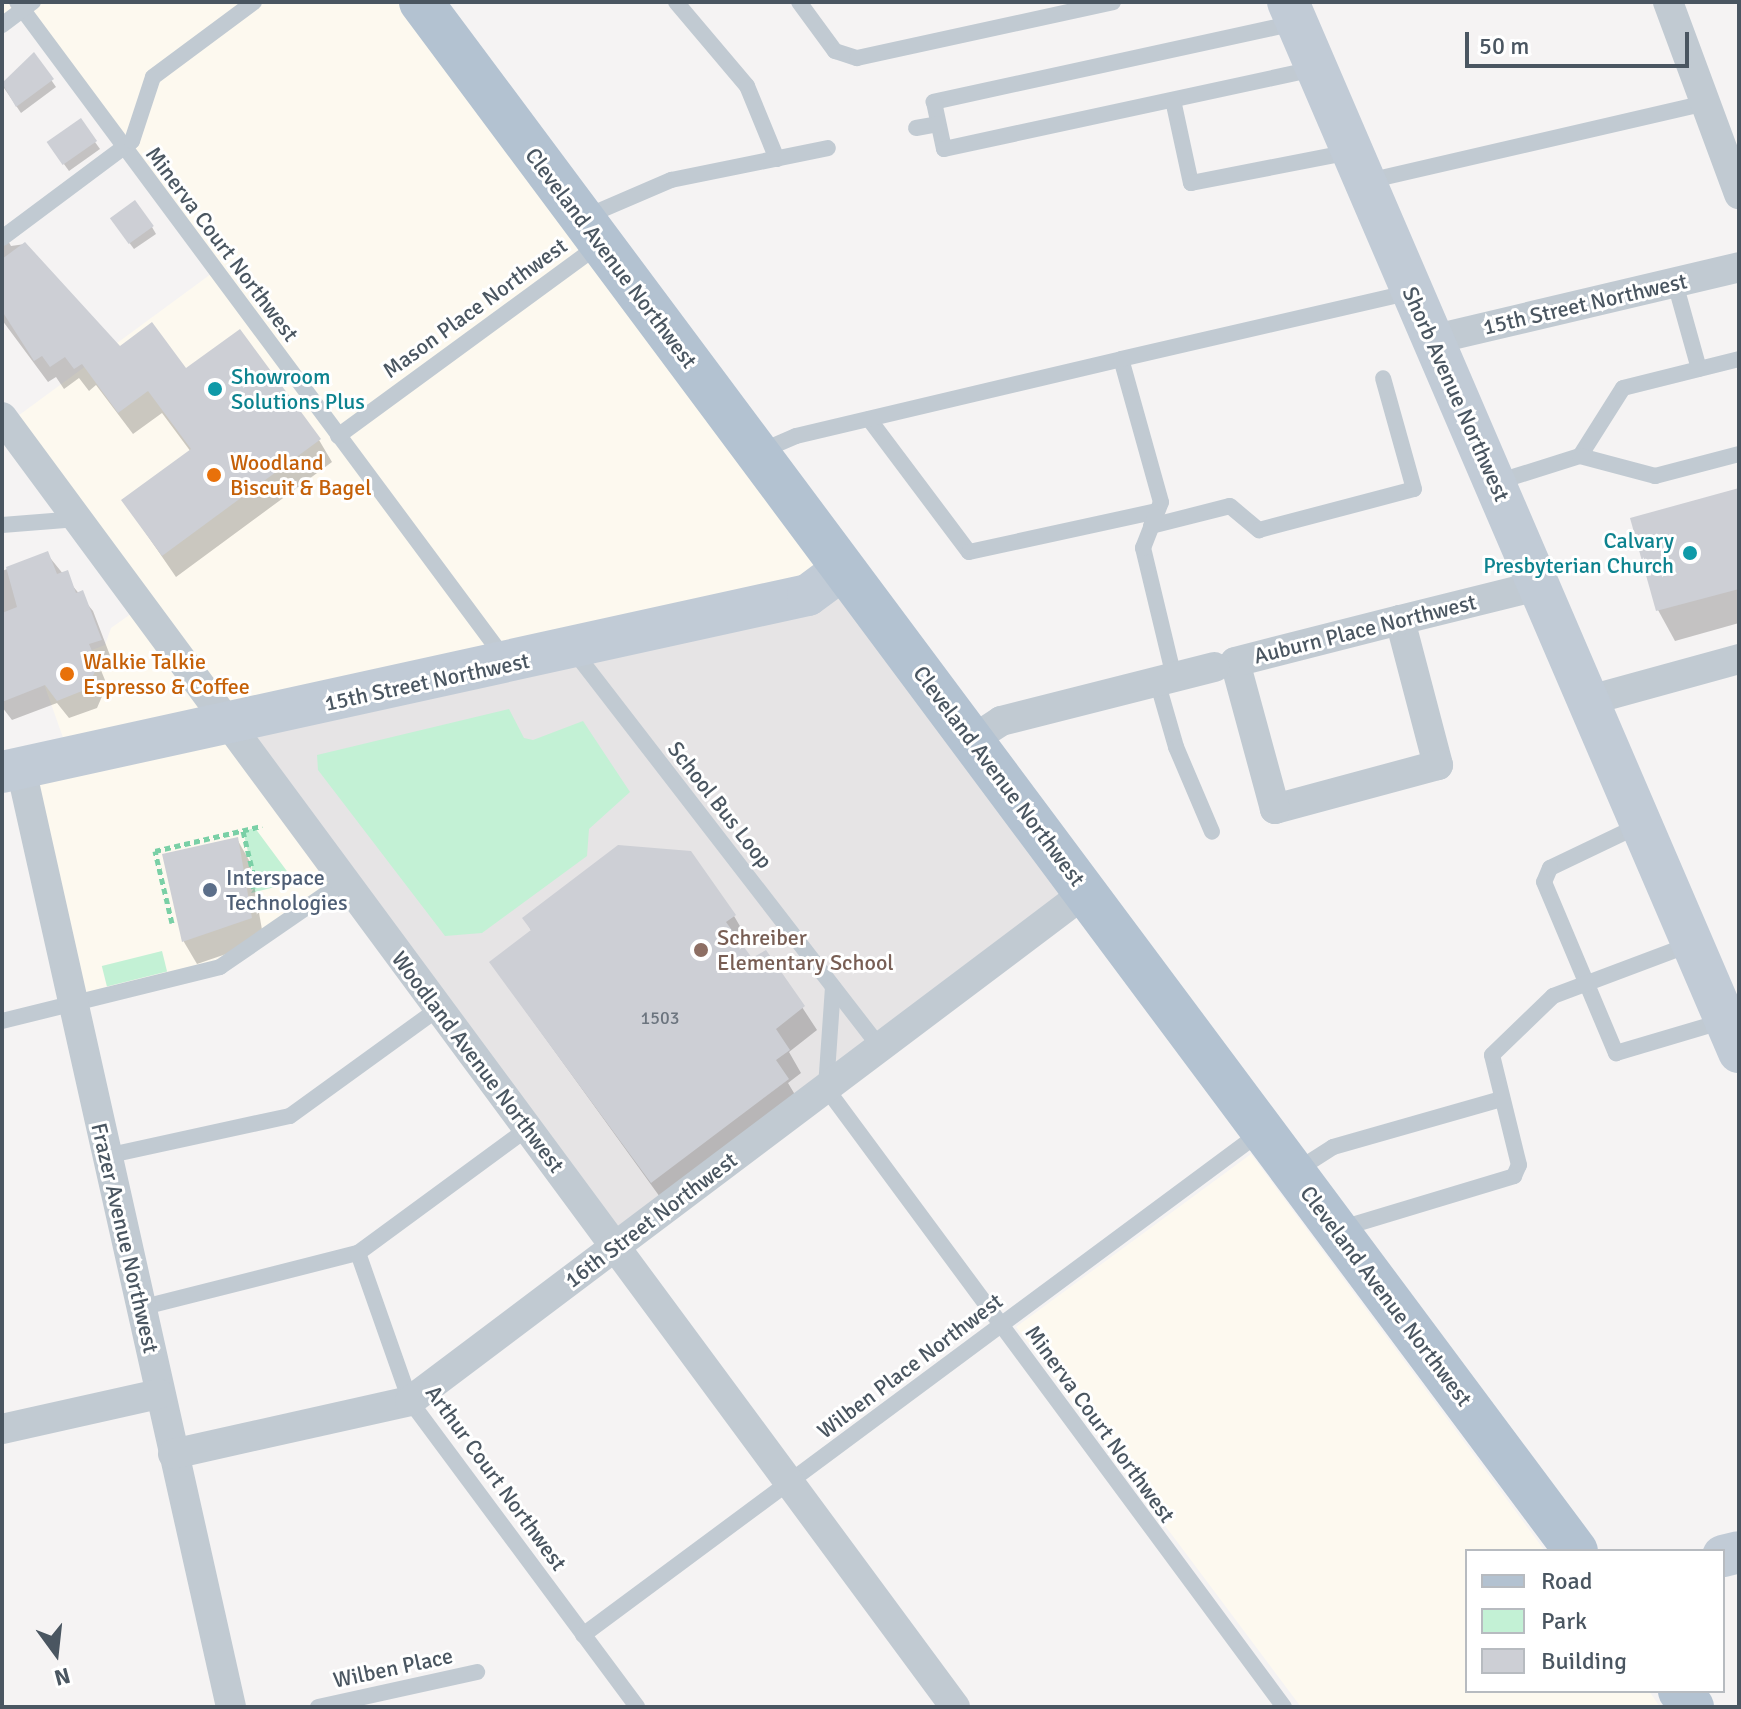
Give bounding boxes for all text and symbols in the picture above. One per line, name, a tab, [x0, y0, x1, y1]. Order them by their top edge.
scale bar	[1469, 16, 1693, 66]
text: 50 m	[1479, 31, 1529, 61]
street label: Minerva Court Northwest	[140, 141, 304, 347]
street label: Cleveland Avenue Northwest	[520, 143, 702, 373]
street label: Mason Place Northwest	[378, 232, 572, 384]
street label: 15th Street Northwest	[1480, 268, 1690, 340]
street label: Shorb Avenue Northwest	[1397, 283, 1515, 505]
place label: Showroom Solutions Plus	[231, 363, 365, 414]
marker: Showroom Solutions Plus	[206, 380, 224, 398]
place label: Woodland Biscuit & Bagel	[230, 449, 372, 500]
marker: Woodland Biscuit & Bagel	[205, 466, 223, 484]
place label: Calvary Presbyterian Church	[1483, 527, 1674, 578]
marker: Calvary Presbyterian Church	[1681, 544, 1699, 562]
street label: Auburn Place Northwest	[1251, 589, 1479, 669]
street label: 15th Street Northwest	[322, 647, 532, 717]
place label: Walkie Talkie Espresso & Coffee	[83, 648, 250, 700]
street label: Cleveland Avenue Northwest	[908, 661, 1090, 891]
marker: Walkie Talkie Espresso & Coffee	[58, 665, 76, 683]
street label: School Bus Loop	[662, 736, 778, 874]
place label: Interspace Technologies	[226, 864, 348, 916]
marker: Interspace Technologies	[201, 881, 219, 899]
place label: Schreiber Elementary School	[717, 924, 894, 976]
marker: Schreiber Elementary School	[692, 941, 710, 959]
street label: Woodland Avenue Northwest	[386, 946, 570, 1178]
house number: 1503	[641, 1007, 679, 1029]
street label: Frazer Avenue Northwest	[86, 1120, 164, 1356]
street label: 16th Street Northwest	[560, 1147, 742, 1293]
street label: Cleveland Avenue Northwest	[1295, 1181, 1477, 1411]
street label: Wilben Place Northwest	[812, 1288, 1008, 1444]
street label: Minerva Court Northwest	[1020, 1320, 1180, 1528]
street label: Arthur Court Northwest	[420, 1380, 572, 1576]
legend	[1465, 1549, 1725, 1693]
text: Road	[1541, 1566, 1592, 1596]
text: Park	[1541, 1606, 1587, 1636]
north arrow	[16, 1613, 96, 1693]
street label: Wilben Place	[331, 1642, 455, 1694]
text: Building	[1541, 1646, 1627, 1676]
text: N	[51, 1662, 73, 1692]

